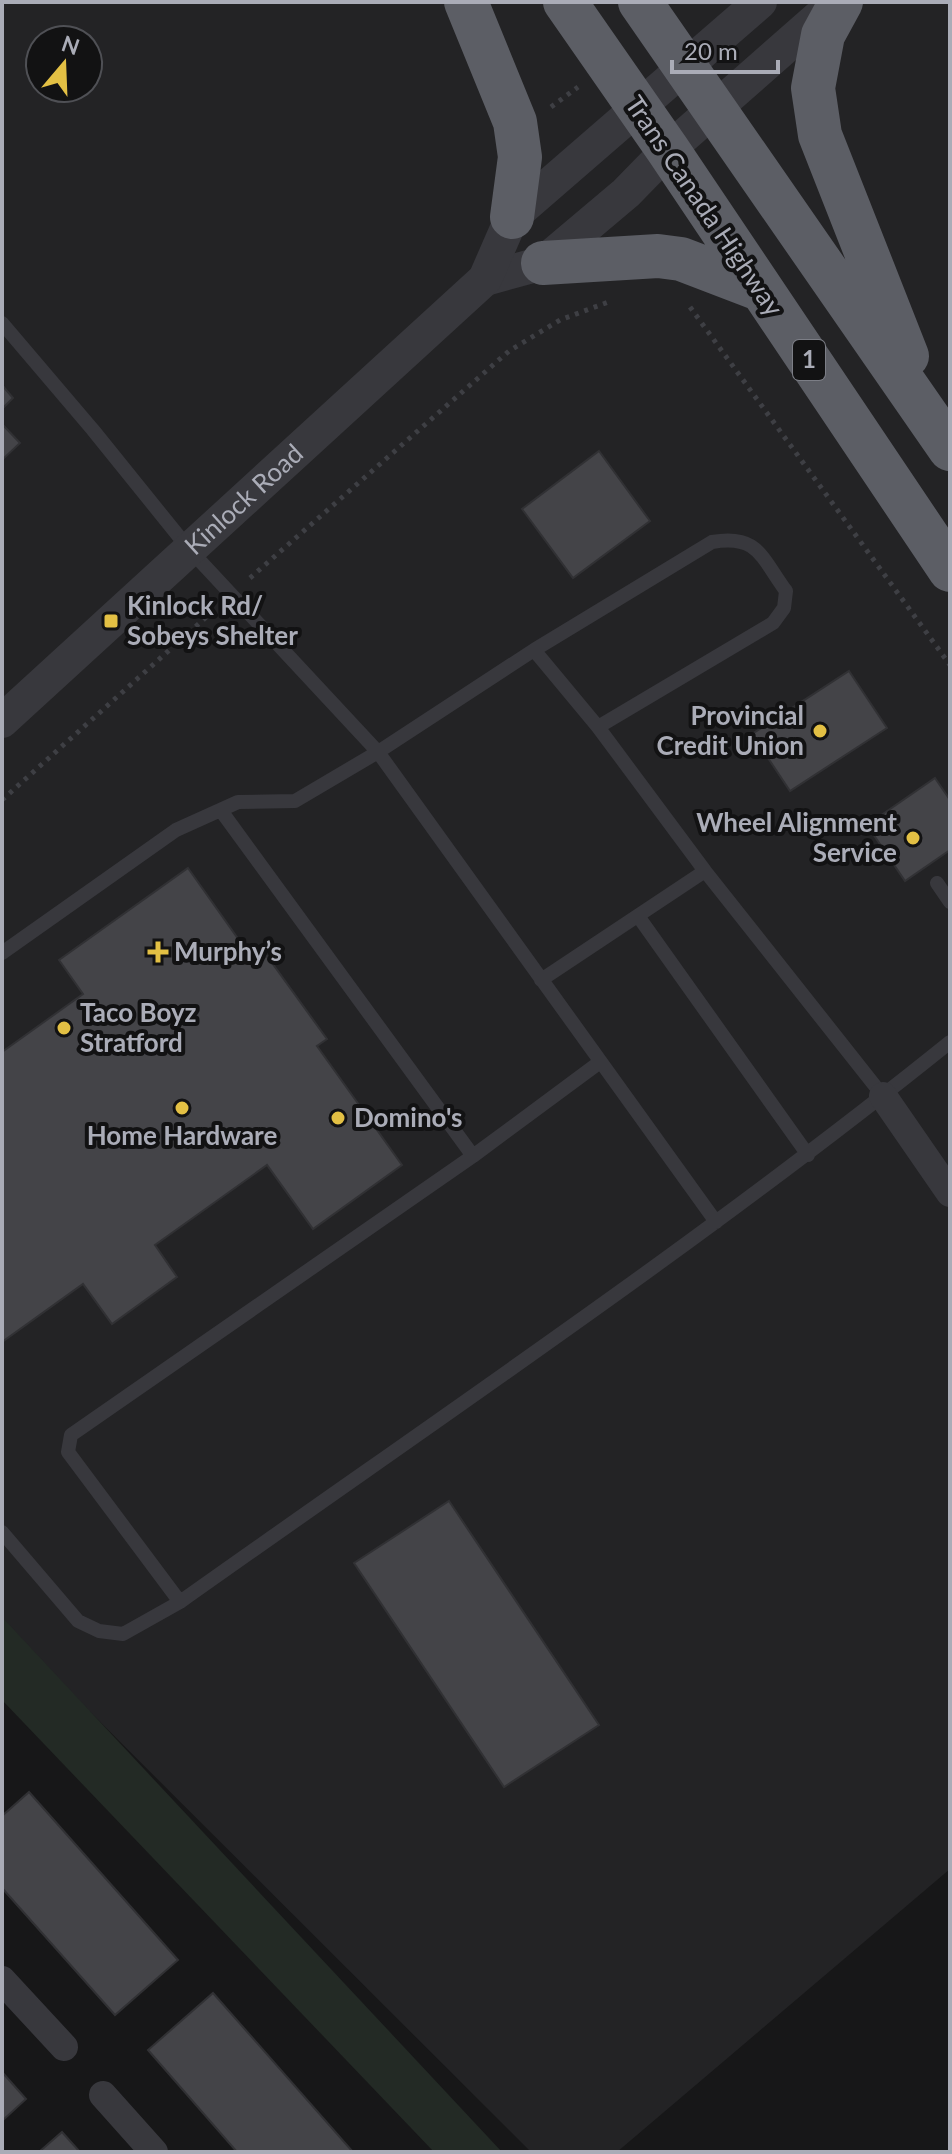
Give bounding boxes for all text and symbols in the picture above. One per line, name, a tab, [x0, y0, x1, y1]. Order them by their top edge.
north arrow	[24, 24, 104, 104]
scale bar	[672, 24, 778, 74]
text: N	[58, 29, 83, 60]
text: 20 m	[684, 36, 738, 65]
street label: Trans Canada Highway	[619, 89, 791, 322]
road number: 1	[793, 340, 825, 380]
street label: Kinlock Road	[178, 437, 309, 561]
place label: Kinlock Rd/ Sobeys Shelter	[127, 589, 298, 651]
marker: Kinlock Rd/ Sobeys Shelter	[102, 612, 120, 630]
place label: Provincial Credit Union	[657, 699, 804, 761]
marker: Provincial Credit Union	[811, 722, 829, 740]
place label: Wheel Alignment Service	[696, 806, 897, 868]
marker: Wheel Alignment Service	[904, 829, 922, 847]
place label: Murphy’s	[174, 935, 282, 967]
marker: Murphy’s	[149, 943, 167, 961]
place label: Taco Boyz Stratford	[80, 996, 197, 1058]
marker: Taco Boyz Stratford	[55, 1019, 73, 1037]
marker: Home Hardware	[173, 1099, 191, 1117]
place label: Domino's	[354, 1101, 463, 1133]
marker: Domino's	[329, 1109, 347, 1127]
place label: Home Hardware	[87, 1119, 277, 1151]

